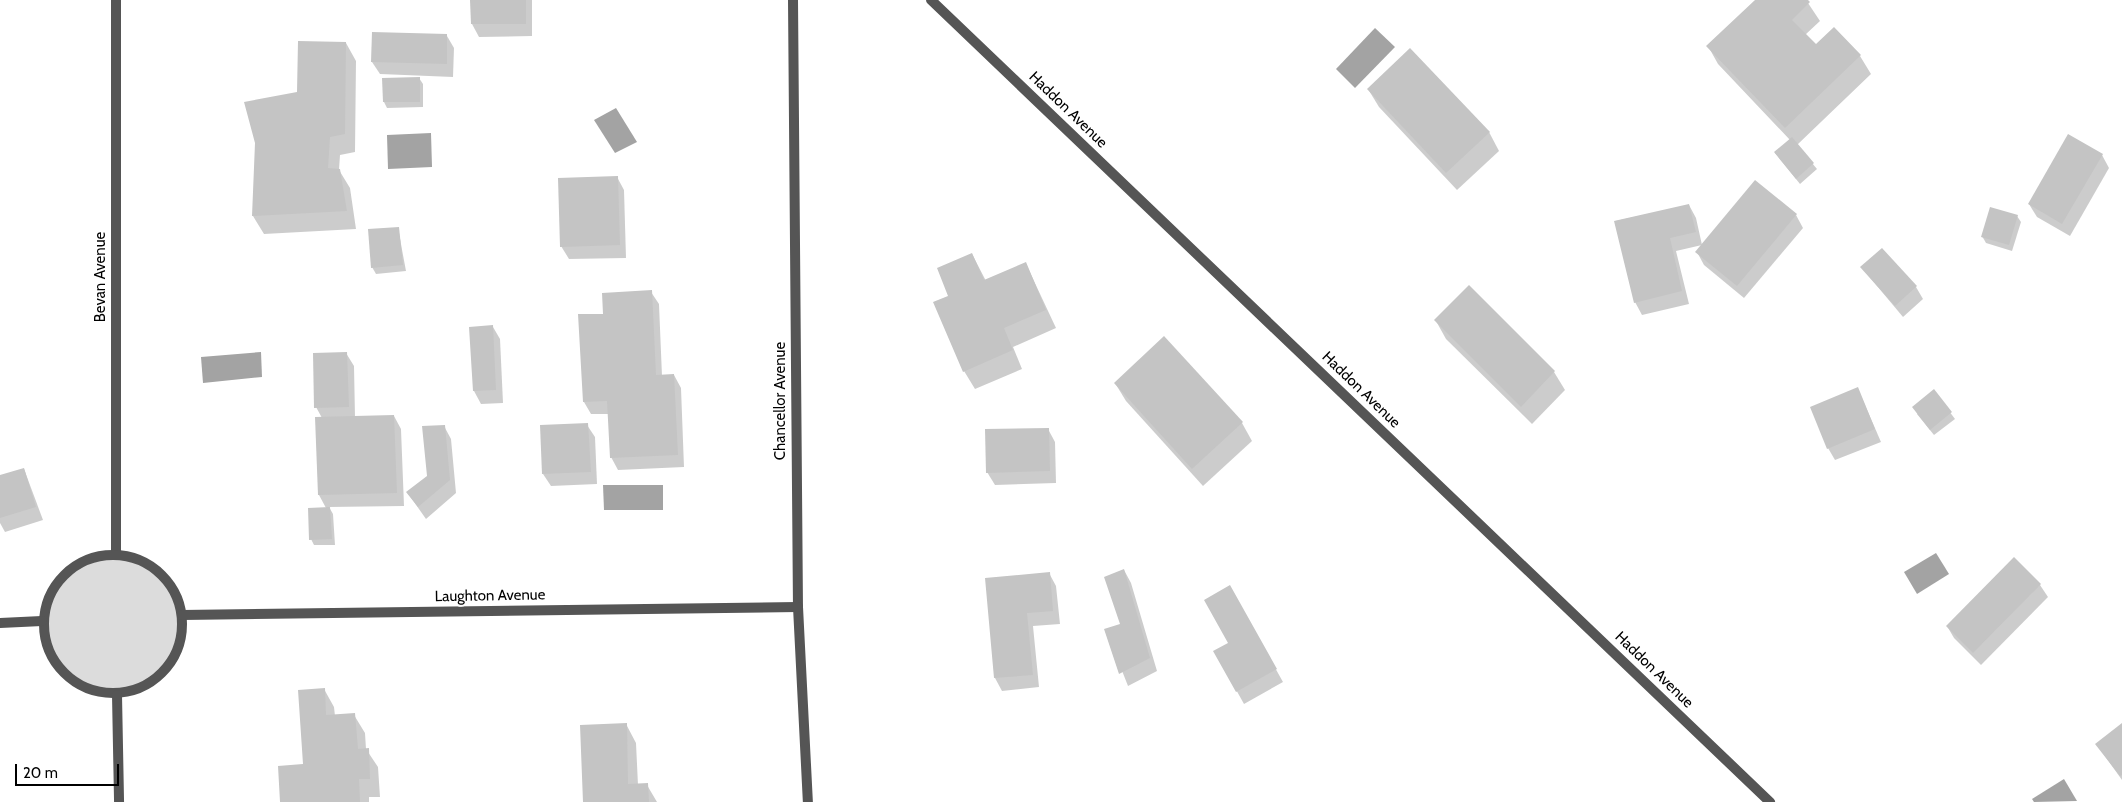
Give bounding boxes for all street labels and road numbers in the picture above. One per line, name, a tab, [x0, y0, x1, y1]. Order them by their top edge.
street label: Haddon Avenue	[1025, 68, 1111, 152]
street label: Bevan Avenue	[92, 232, 110, 322]
street label: Chancellor Avenue	[772, 342, 790, 460]
street label: Haddon Avenue	[1318, 348, 1404, 432]
street label: Laughton Avenue	[435, 586, 545, 606]
street label: Haddon Avenue	[1611, 628, 1697, 712]

